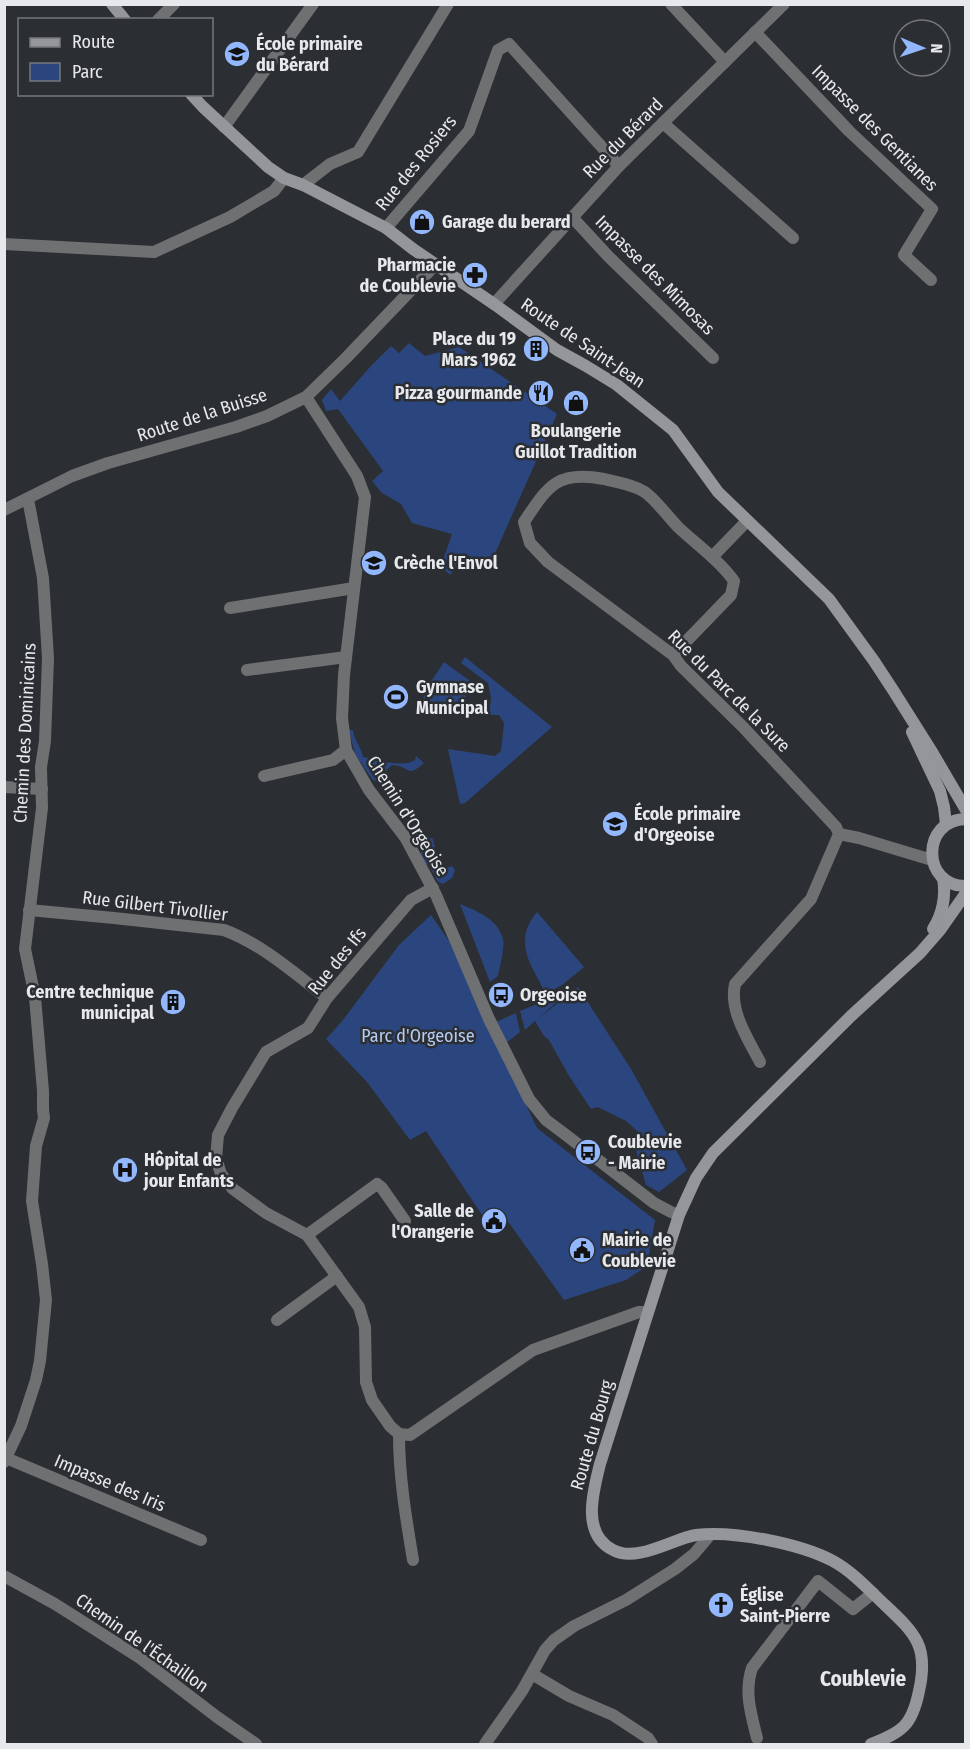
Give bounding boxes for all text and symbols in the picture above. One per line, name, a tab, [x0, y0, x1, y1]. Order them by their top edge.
legend	[18, 18, 213, 96]
north arrow	[892, 18, 952, 78]
text: Route	[72, 31, 115, 53]
place label: École primaire du Bérard	[256, 32, 363, 76]
school or university icon: École primaire du Bérard	[222, 39, 252, 69]
text: N	[927, 43, 946, 54]
street label: Impasse des Gentianes	[807, 60, 943, 196]
text: Parc	[72, 61, 103, 83]
street label: Rue du Bérard	[578, 93, 668, 183]
street label: Rue des Rosiers	[371, 111, 461, 215]
shop icon: Garage du berard	[407, 207, 437, 237]
place label: Garage du berard	[442, 211, 571, 233]
street label: Impasse des Mimosas	[591, 211, 720, 340]
place label: Pharmacie de Coublevie	[359, 254, 456, 297]
pharmacy icon: Pharmacie de Coublevie	[460, 260, 490, 290]
street label: Route de Saint-Jean	[517, 293, 649, 393]
place label: Place du 19 Mars 1962	[432, 328, 516, 371]
building icon: Place du 19 Mars 1962	[521, 334, 551, 364]
restaurant icon: Pizza gourmande	[526, 378, 556, 408]
place label: Pizza gourmande	[395, 382, 522, 404]
street label: Route de la Buisse	[134, 384, 270, 446]
shop icon: Boulangerie Guillot Tradition	[561, 388, 591, 418]
place label: Boulangerie Guillot Tradition	[515, 420, 637, 463]
school or university icon: Crèche l'Envol	[359, 548, 389, 578]
place label: Crèche l'Envol	[394, 552, 498, 574]
street label: Rue du Parc de la Sure	[663, 625, 795, 757]
street label: Chemin des Dominicains	[9, 642, 41, 824]
place label: Gymnase Municipal	[416, 676, 488, 719]
sports icon: Gymnase Municipal	[381, 682, 411, 712]
street label: Chemin d'Orgeoise	[362, 752, 454, 880]
place label: École primaire d'Orgeoise	[634, 802, 741, 846]
school or university icon: École primaire d'Orgeoise	[600, 809, 630, 839]
street label: Rue Gilbert Tivollier	[81, 886, 230, 926]
street label: Rue des Ifs	[303, 922, 371, 999]
bus stop icon: Orgeoise	[486, 980, 516, 1010]
place label: Centre technique municipal	[26, 981, 154, 1024]
place label: Orgeoise	[520, 984, 587, 1006]
building icon: Centre technique municipal	[158, 987, 188, 1017]
park label: Parc d'Orgeoise	[361, 1025, 475, 1047]
place label: Coublevie - Mairie	[608, 1131, 682, 1174]
bus stop icon: Coublevie - Mairie	[573, 1137, 603, 1167]
place label: Hôpital de jour Enfants	[143, 1149, 234, 1192]
hospital icon: Hôpital de jour Enfants	[110, 1155, 140, 1185]
place label: Salle de l'Orangerie	[391, 1200, 474, 1243]
public building icon: Salle de l'Orangerie	[479, 1206, 509, 1236]
place label: Mairie de Coublevie	[602, 1229, 676, 1272]
public building icon: Mairie de Coublevie	[567, 1235, 597, 1265]
street label: Route du Bourg	[566, 1377, 618, 1493]
street label: Impasse des Iris	[51, 1450, 169, 1516]
place label: Église Saint-Pierre	[740, 1583, 830, 1627]
street label: Chemin de l'Échaillon	[71, 1588, 213, 1697]
church icon: Église Saint-Pierre	[706, 1590, 736, 1620]
district label: Coublevie	[820, 1666, 906, 1692]

